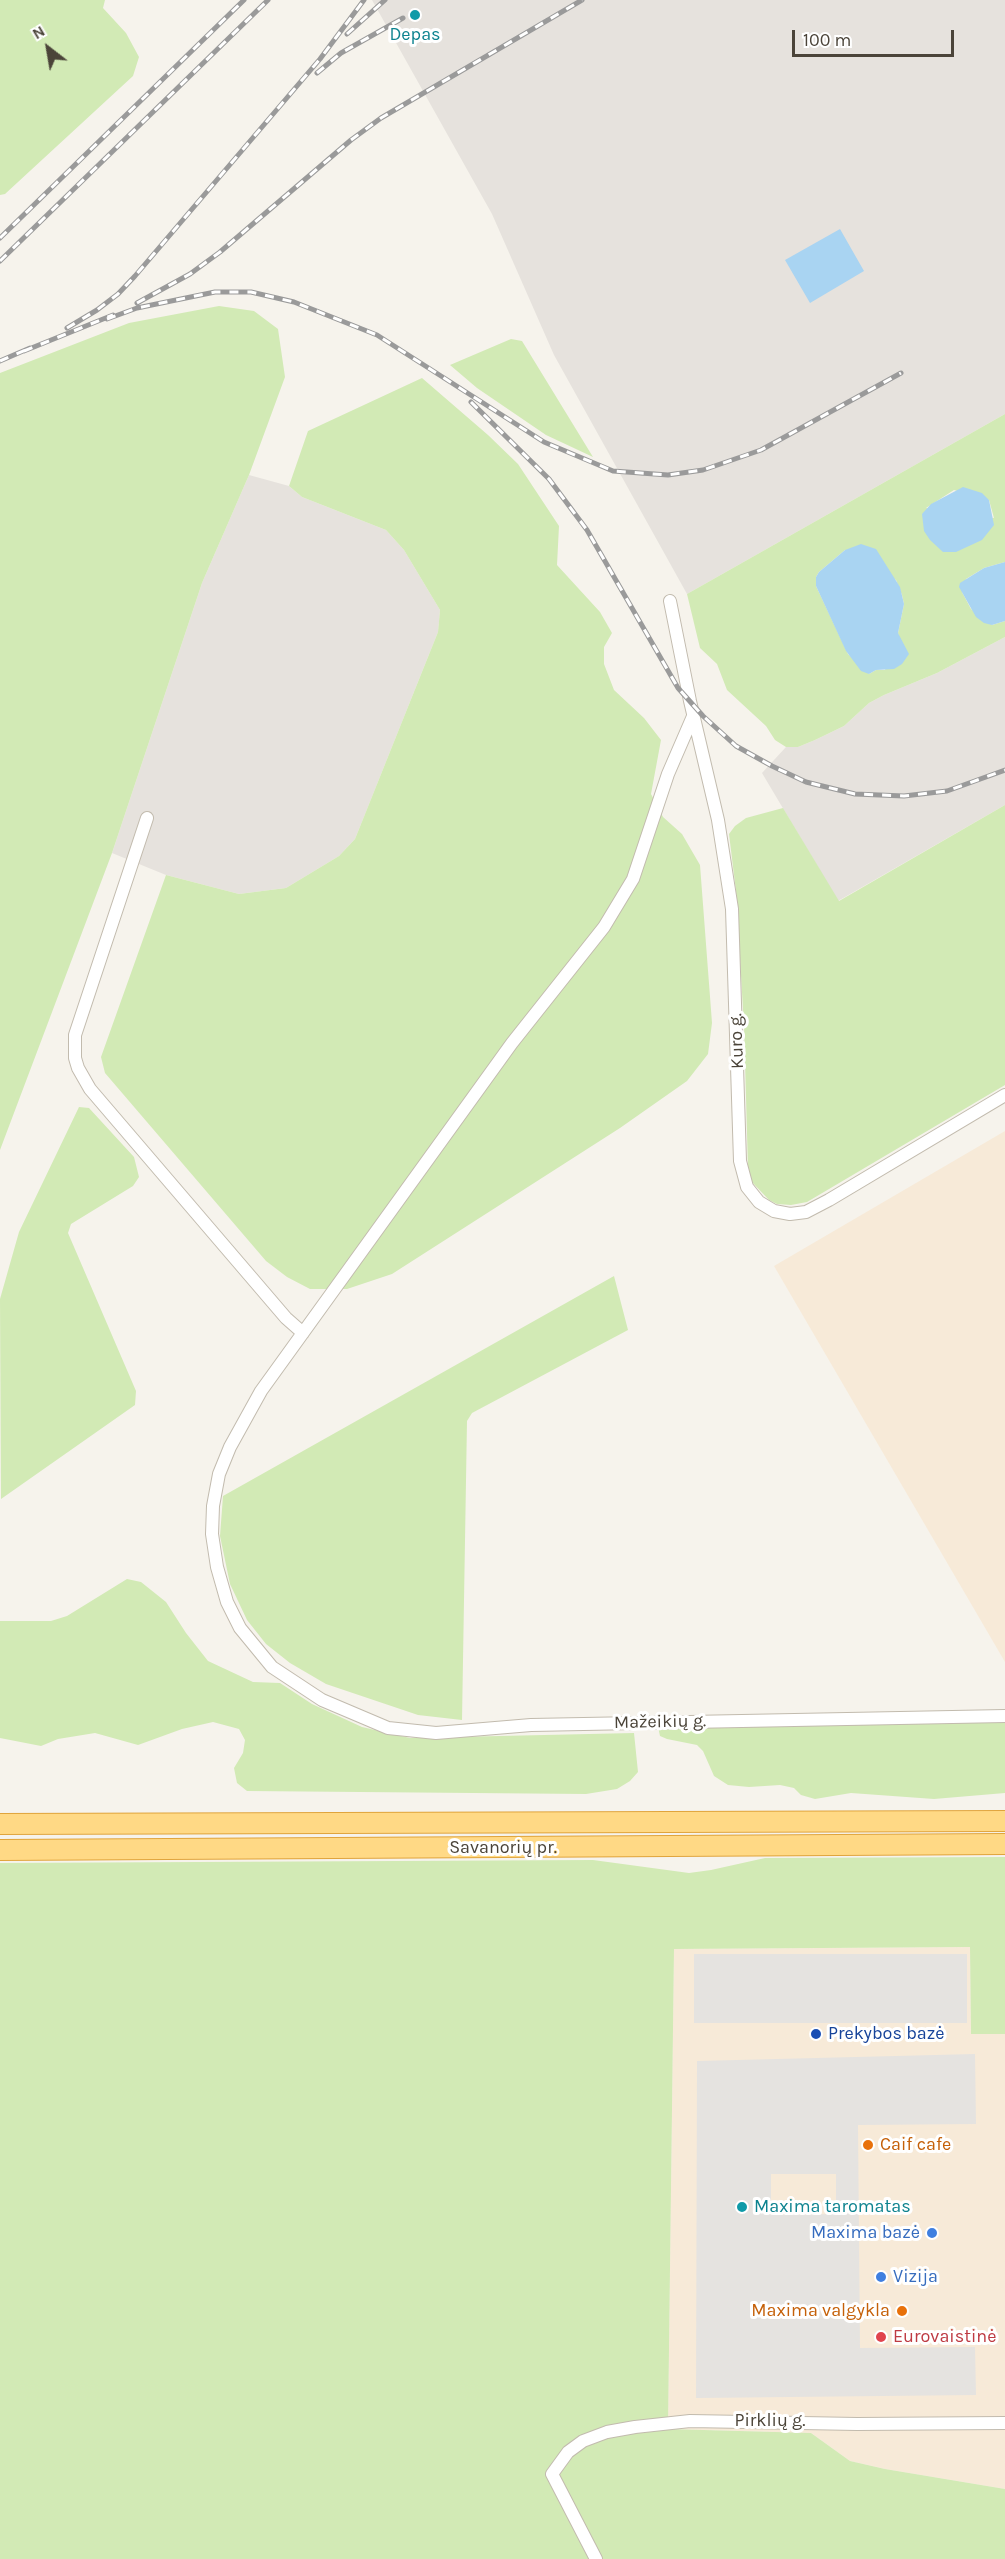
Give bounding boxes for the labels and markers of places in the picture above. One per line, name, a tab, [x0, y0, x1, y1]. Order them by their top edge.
marker: Depas	[408, 8, 422, 22]
place label: Depas	[389, 24, 441, 46]
place label: Prekybos bazė	[828, 2023, 945, 2045]
marker: Prekybos bazė	[809, 2027, 823, 2041]
place label: Caif cafe	[880, 2134, 951, 2156]
marker: Caif cafe	[861, 2138, 875, 2152]
place label: Maxima taromatas	[754, 2196, 911, 2218]
marker: Maxima taromatas	[735, 2200, 749, 2214]
place label: Maxima bazė	[811, 2222, 920, 2244]
marker: Maxima bazė	[925, 2226, 939, 2240]
place label: Vizija	[893, 2266, 938, 2288]
marker: Vizija	[874, 2270, 888, 2284]
place label: Maxima valgykla	[751, 2300, 890, 2322]
marker: Maxima valgykla	[895, 2304, 909, 2318]
place label: Eurovaistinė	[893, 2326, 996, 2348]
marker: Eurovaistinė	[874, 2330, 888, 2344]

